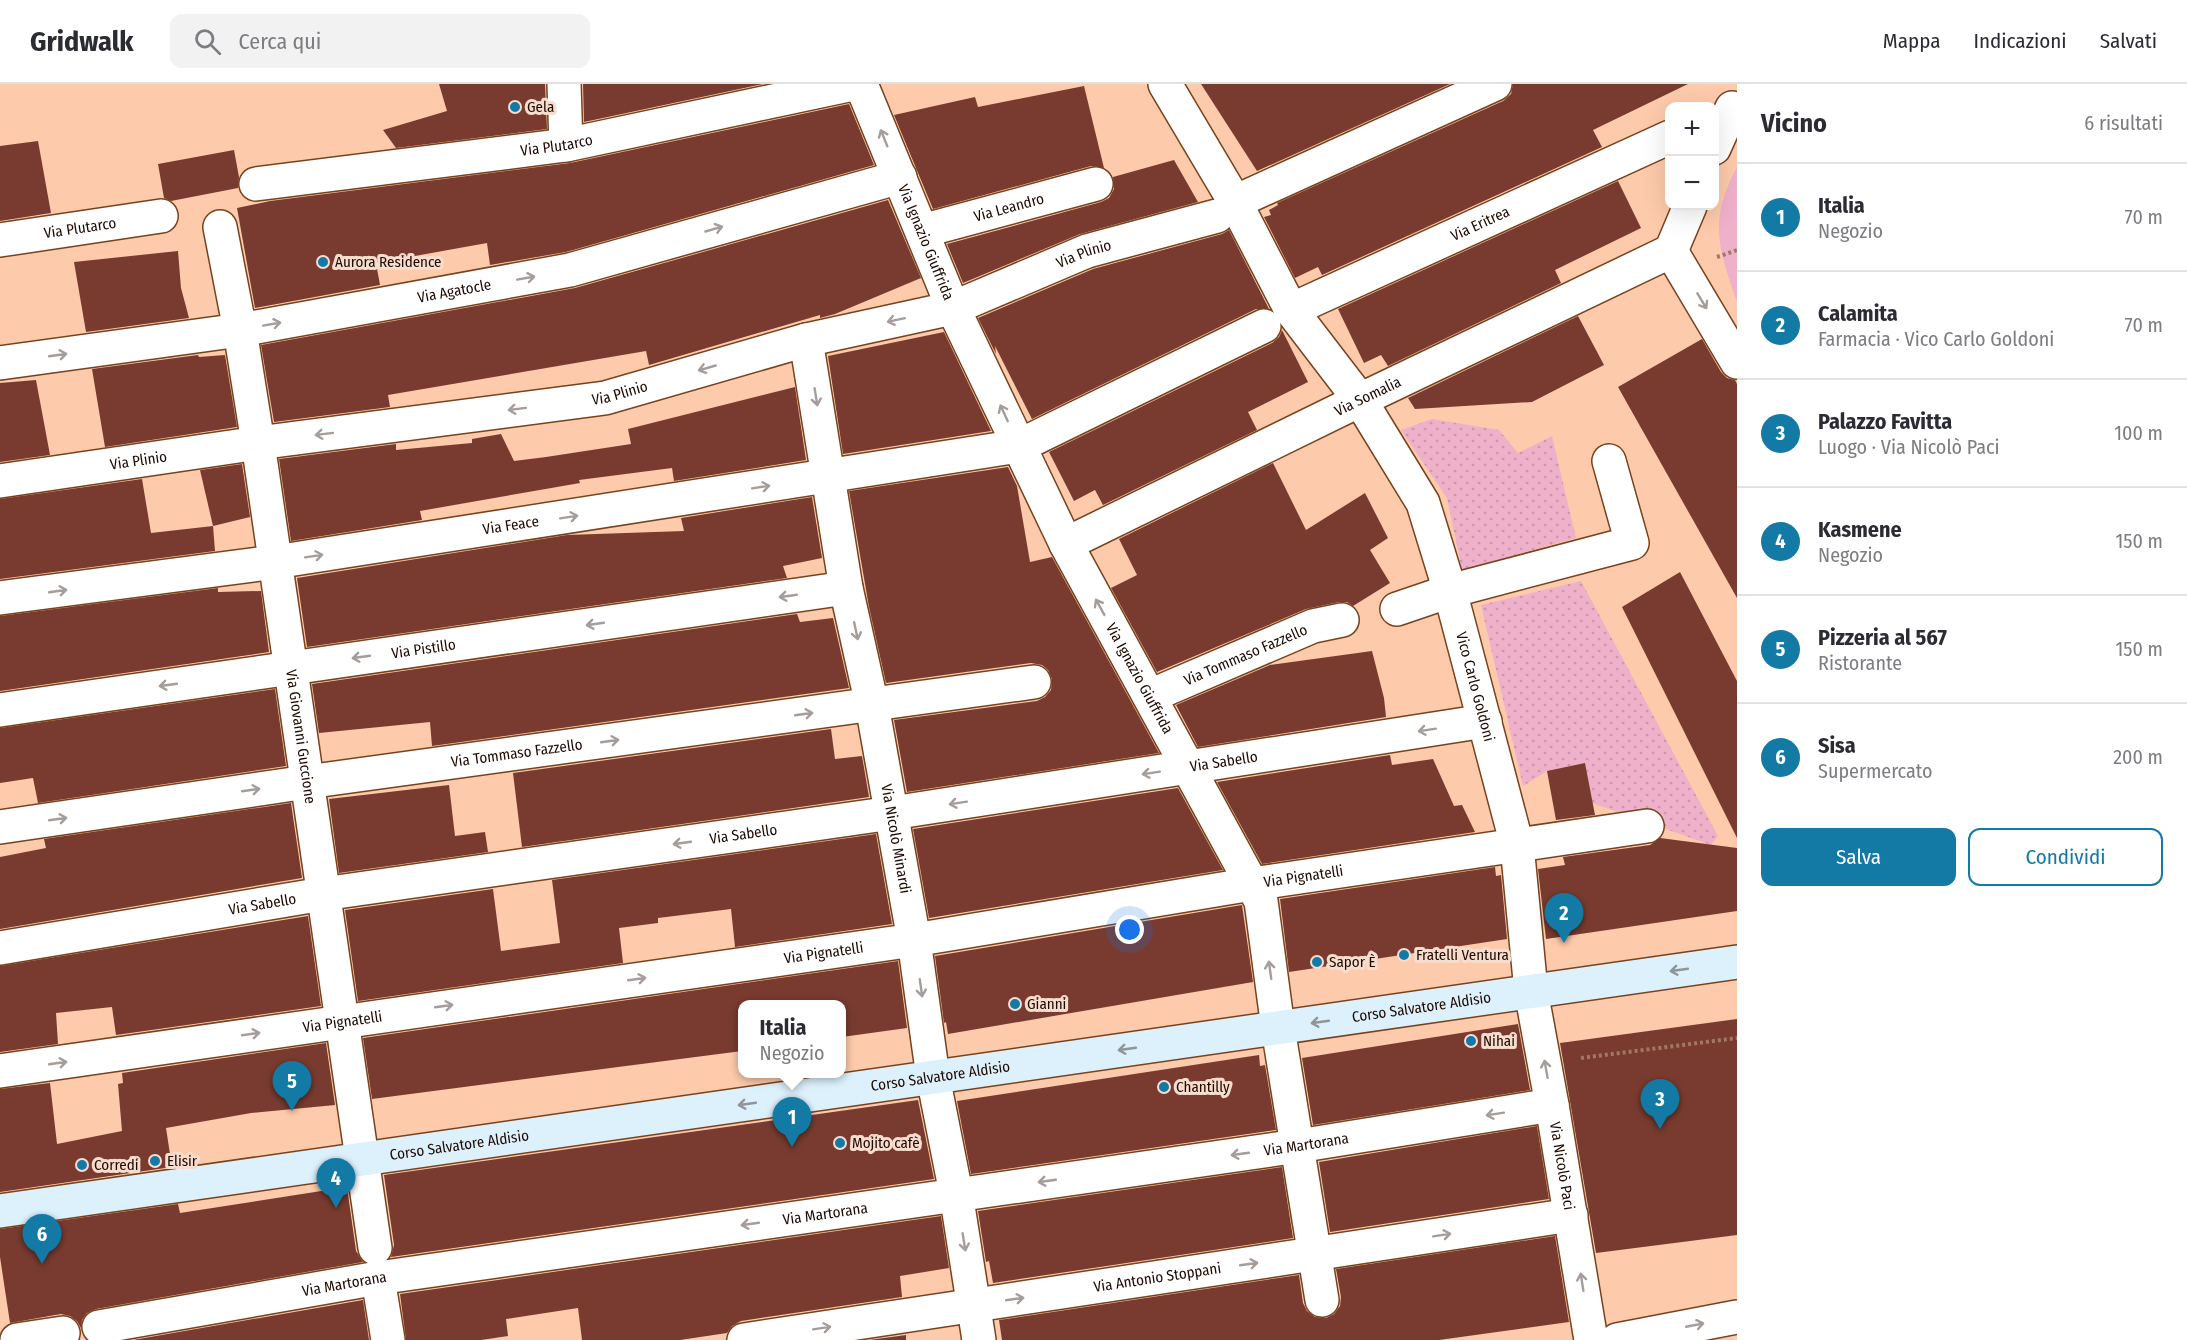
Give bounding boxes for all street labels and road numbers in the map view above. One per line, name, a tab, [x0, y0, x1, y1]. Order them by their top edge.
street label: Via Plutarco	[519, 131, 594, 160]
street label: Via Ignazio Giuffrida	[894, 182, 958, 303]
street label: Via Leandro	[972, 189, 1046, 226]
street label: Via Eritrea	[1448, 202, 1512, 245]
street label: Via Plutarco	[43, 214, 118, 242]
street label: Via Plinio	[1053, 236, 1113, 272]
street label: Via Agatocle	[416, 276, 493, 307]
street label: Via Somalia	[1332, 373, 1404, 420]
street label: Via Plinio	[591, 377, 650, 409]
street label: Via Plinio	[109, 448, 168, 474]
street label: Via Feace	[481, 512, 540, 538]
street label: Via Ignazio Giuffrida	[1102, 620, 1177, 737]
street label: Via Tommaso Fazzello	[1181, 621, 1310, 689]
street label: Vico Carlo Goldoni	[1452, 630, 1498, 743]
street label: Via Pistillo	[390, 635, 457, 662]
street label: Via Giovanni Guccione	[282, 668, 319, 805]
street label: Via Tommaso Fazzello	[450, 735, 584, 771]
street label: Via Sabello	[1189, 747, 1259, 776]
street label: Via Nicolò Minardi	[877, 783, 915, 895]
street label: Via Sabello	[708, 820, 778, 848]
street label: Via Pignatelli	[1263, 862, 1344, 891]
street label: Via Sabello	[227, 890, 298, 919]
street label: Via Pignatelli	[783, 938, 865, 968]
street label: Corso Salvatore Aldisio	[1351, 988, 1492, 1026]
street label: Via Pignatelli	[302, 1007, 383, 1037]
street label: Corso Salvatore Aldisio	[870, 1057, 1011, 1095]
street label: Via Nicolò Paci	[1546, 1120, 1578, 1211]
street label: Corso Salvatore Aldisio	[389, 1126, 530, 1164]
street label: Via Martorana	[1263, 1129, 1350, 1160]
street label: Via Martorana	[782, 1199, 869, 1229]
street label: Via Antonio Stoppani	[1092, 1259, 1222, 1296]
street label: Via Martorana	[301, 1268, 388, 1300]

